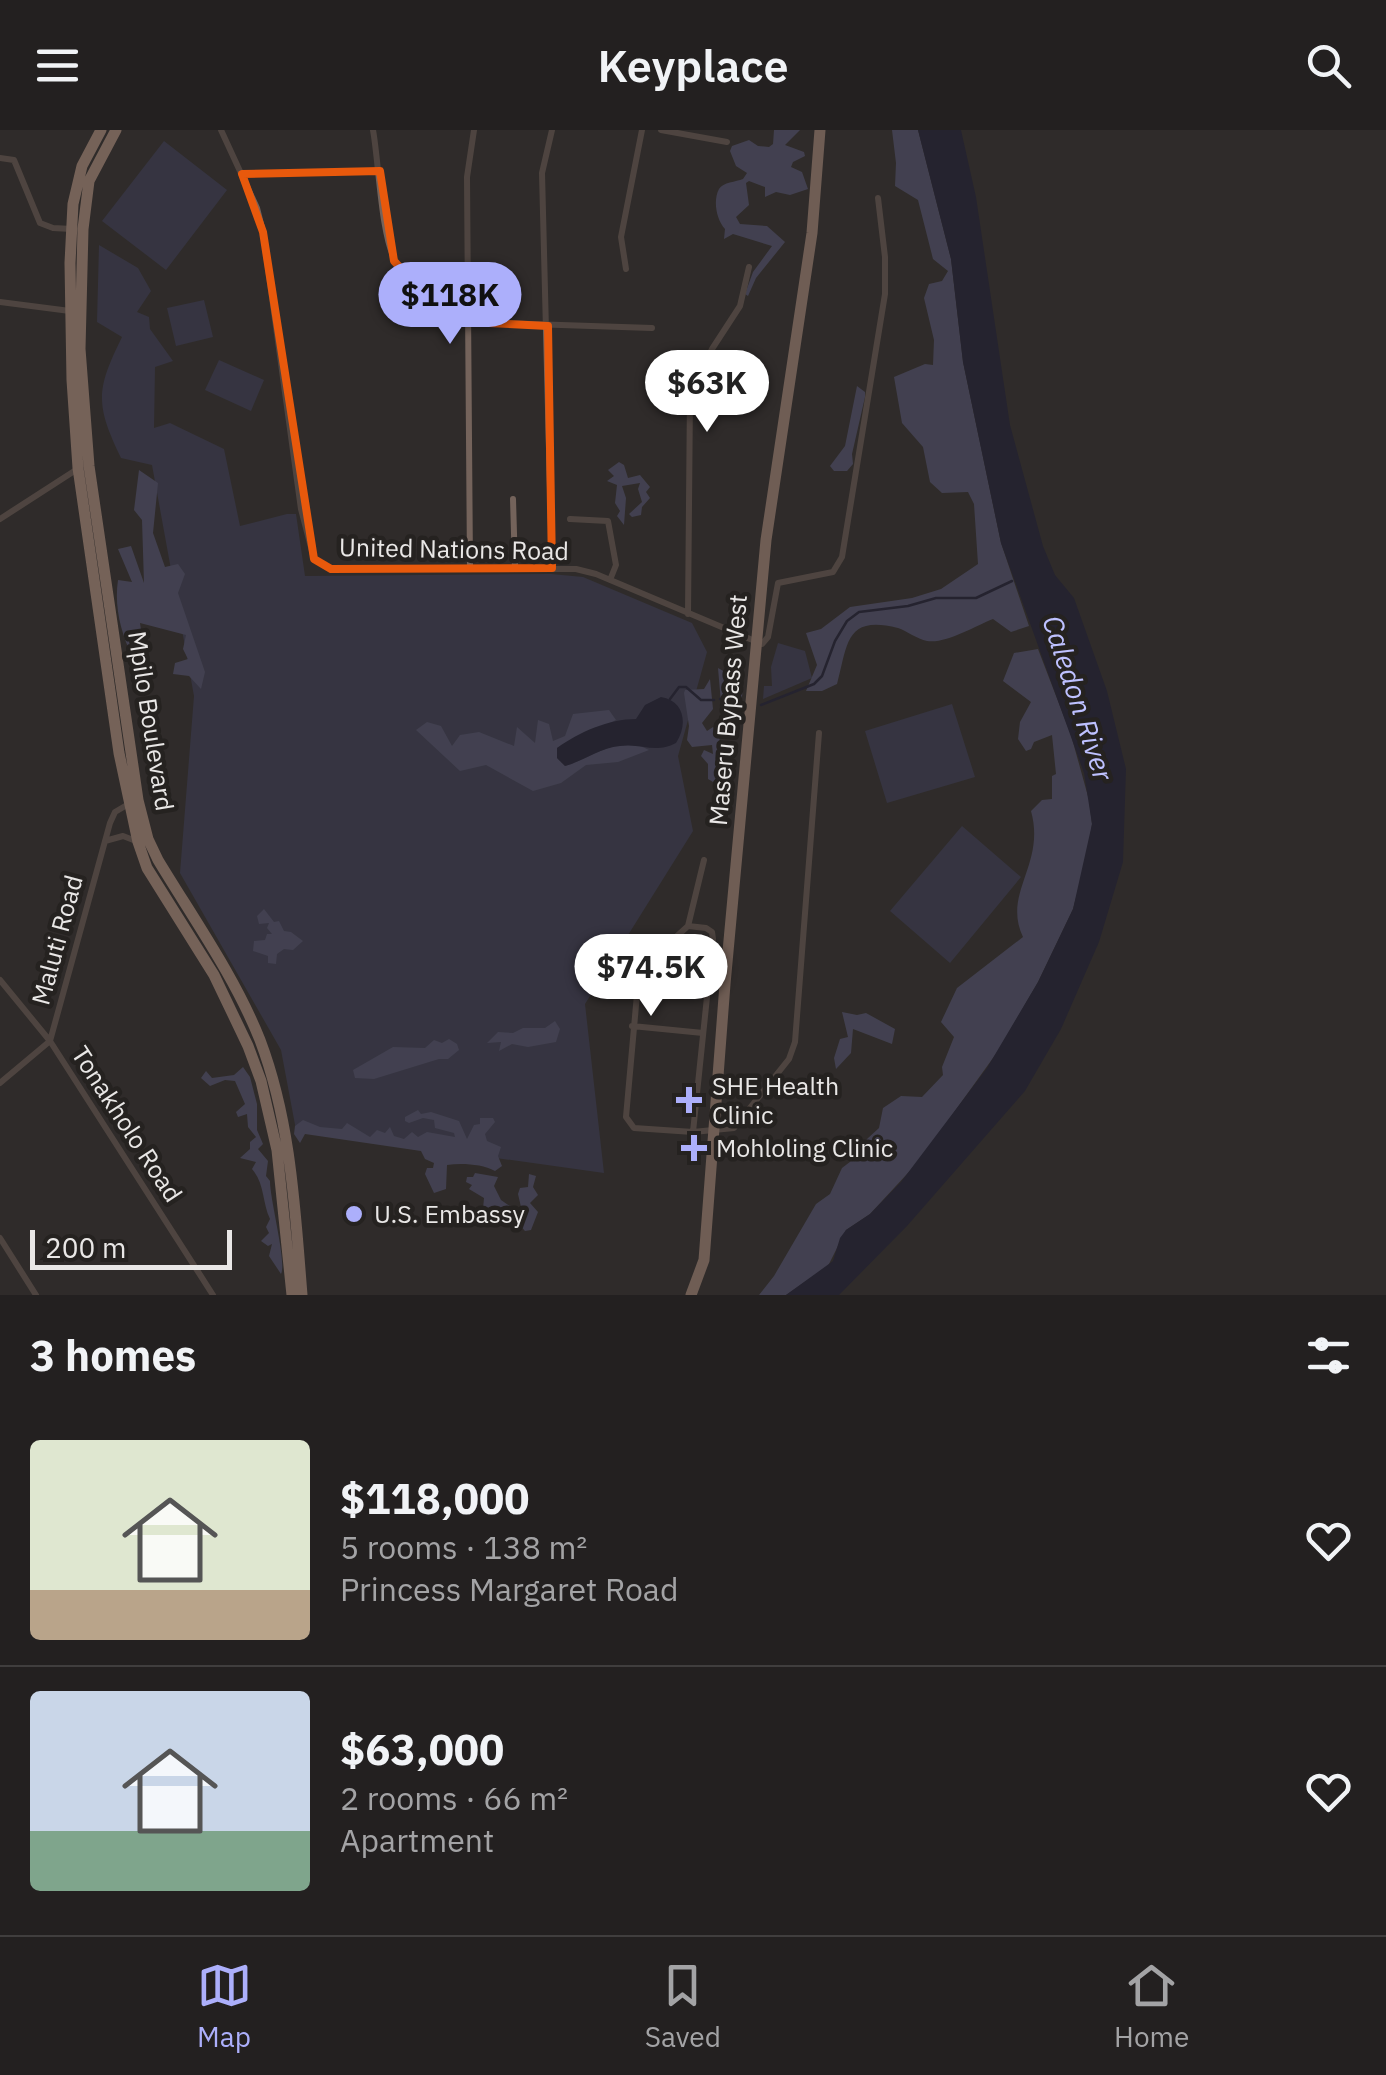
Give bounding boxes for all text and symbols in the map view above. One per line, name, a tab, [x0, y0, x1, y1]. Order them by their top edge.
text: Keyplace	[597, 36, 789, 94]
icon: menu	[30, 38, 85, 93]
icon: search	[1301, 38, 1356, 93]
pin: $118K	[380, 262, 520, 347]
text: $118K	[400, 273, 500, 315]
pin: $63K	[648, 350, 766, 435]
text: $63K	[667, 361, 747, 403]
street label: United Nations Road	[339, 530, 569, 567]
street label: Maseru Bypass West	[701, 593, 754, 827]
water label: Caledon River	[1034, 611, 1123, 786]
street label: Mpilo Boulevard	[121, 629, 182, 813]
street label: Maluti Road	[23, 871, 90, 1008]
pin: $74.5K	[570, 934, 732, 1019]
text: $74.5K	[596, 945, 706, 987]
street label: Tonakholo Road	[65, 1039, 190, 1208]
place label: SHE Health Clinic	[712, 1069, 839, 1131]
marker: SHE Health Clinic	[676, 1087, 702, 1113]
place label: Mohloling Clinic	[716, 1131, 893, 1164]
marker: Mohloling Clinic	[681, 1135, 707, 1161]
place label: U.S. Embassy	[374, 1197, 525, 1230]
marker: U.S. Embassy	[343, 1203, 365, 1225]
scale bar	[30, 1225, 232, 1270]
text: 200 m	[45, 1229, 126, 1266]
text: 3 homes	[30, 1328, 196, 1383]
icon: filters	[1301, 1328, 1356, 1383]
text: $118,000	[340, 1471, 529, 1526]
icon: home	[110, 1480, 230, 1600]
icon: heart	[1301, 1513, 1356, 1568]
text: 5 rooms · 138 m²	[340, 1526, 587, 1568]
text: Princess Margaret Road	[340, 1568, 678, 1610]
text: $63,000	[340, 1722, 504, 1777]
icon: home	[110, 1731, 230, 1851]
icon: heart	[1301, 1764, 1356, 1819]
text: 2 rooms · 66 m²	[340, 1777, 568, 1819]
text: Apartment	[340, 1819, 494, 1861]
tab: Map	[197, 1958, 252, 2055]
tab: Saved	[645, 1958, 721, 2055]
tab: Home	[1114, 1958, 1189, 2055]

